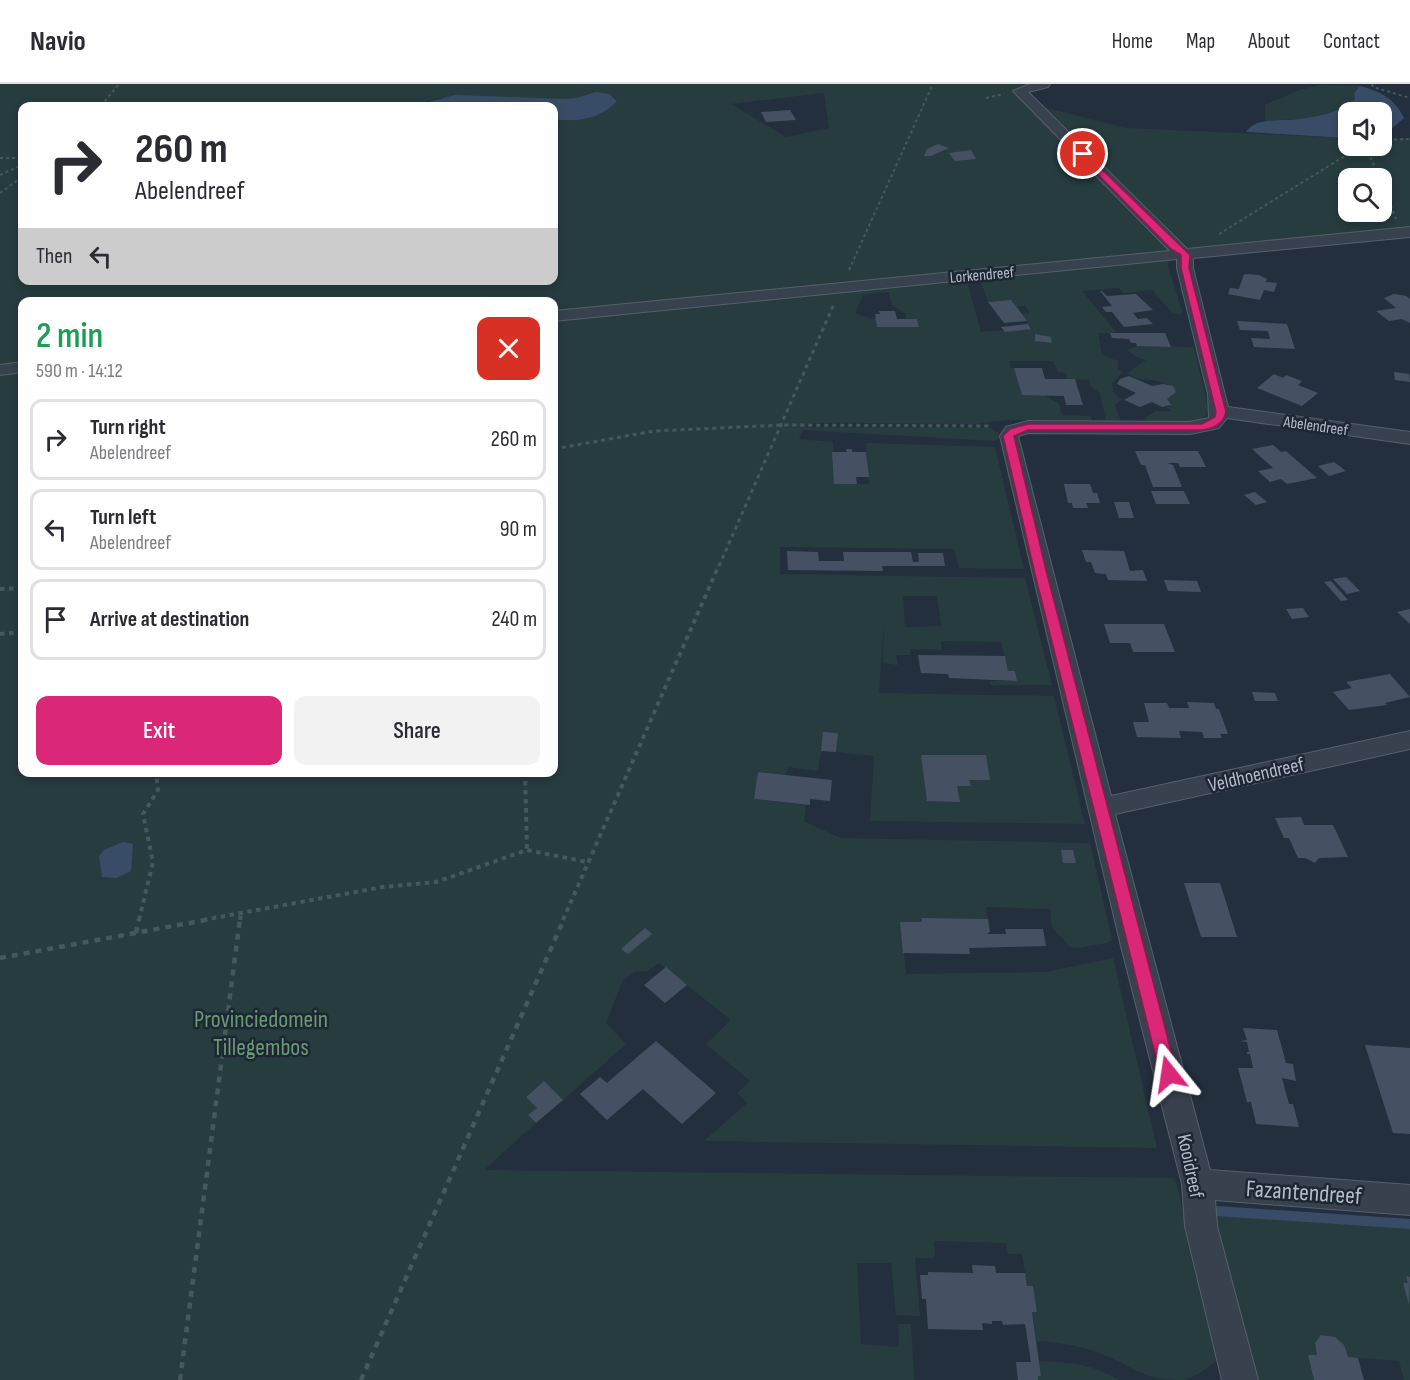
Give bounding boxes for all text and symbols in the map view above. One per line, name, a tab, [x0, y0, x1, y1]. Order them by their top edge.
text: Navio	[30, 25, 86, 58]
text: Home	[1112, 29, 1153, 54]
text: Map	[1186, 29, 1215, 54]
text: About	[1248, 29, 1290, 54]
text: Contact	[1323, 29, 1380, 54]
map controls	[1338, 102, 1392, 222]
button: sound	[1338, 102, 1392, 156]
text: 260 m	[135, 124, 228, 175]
icon: right	[36, 126, 114, 204]
pin	[1057, 128, 1108, 179]
icon: arrive	[1066, 137, 1099, 170]
button: search	[1338, 168, 1392, 222]
text: Abelendreef	[135, 175, 245, 207]
icon: left	[84, 240, 117, 273]
text: Then	[36, 243, 72, 270]
street label: Lorkendreef	[949, 263, 1016, 288]
text: 2 min	[36, 315, 103, 358]
button: close	[477, 317, 540, 380]
text: 590 m · 14:12	[36, 359, 123, 383]
street label: Abelendreef	[1281, 412, 1350, 440]
text: Turn right	[90, 414, 166, 441]
icon: right	[39, 423, 72, 456]
text: 260 m	[491, 426, 537, 453]
text: Abelendreef	[90, 441, 171, 465]
text: Turn left	[90, 504, 156, 531]
icon: left	[39, 513, 72, 546]
text: 90 m	[500, 516, 537, 543]
text: Abelendreef	[90, 531, 171, 555]
icon: arrive	[39, 603, 72, 636]
text: Arrive at destination	[90, 606, 249, 633]
text: 240 m	[491, 606, 537, 633]
button: Exit	[36, 696, 282, 765]
button: Share	[294, 696, 540, 765]
street label: Veldhoendreef	[1206, 752, 1307, 798]
park label: Provinciedomein Tillegembos	[194, 1005, 328, 1062]
position arrow	[1137, 1042, 1201, 1106]
street label: Kooidreef	[1172, 1132, 1209, 1201]
street label: Fazantendreef	[1245, 1174, 1364, 1211]

